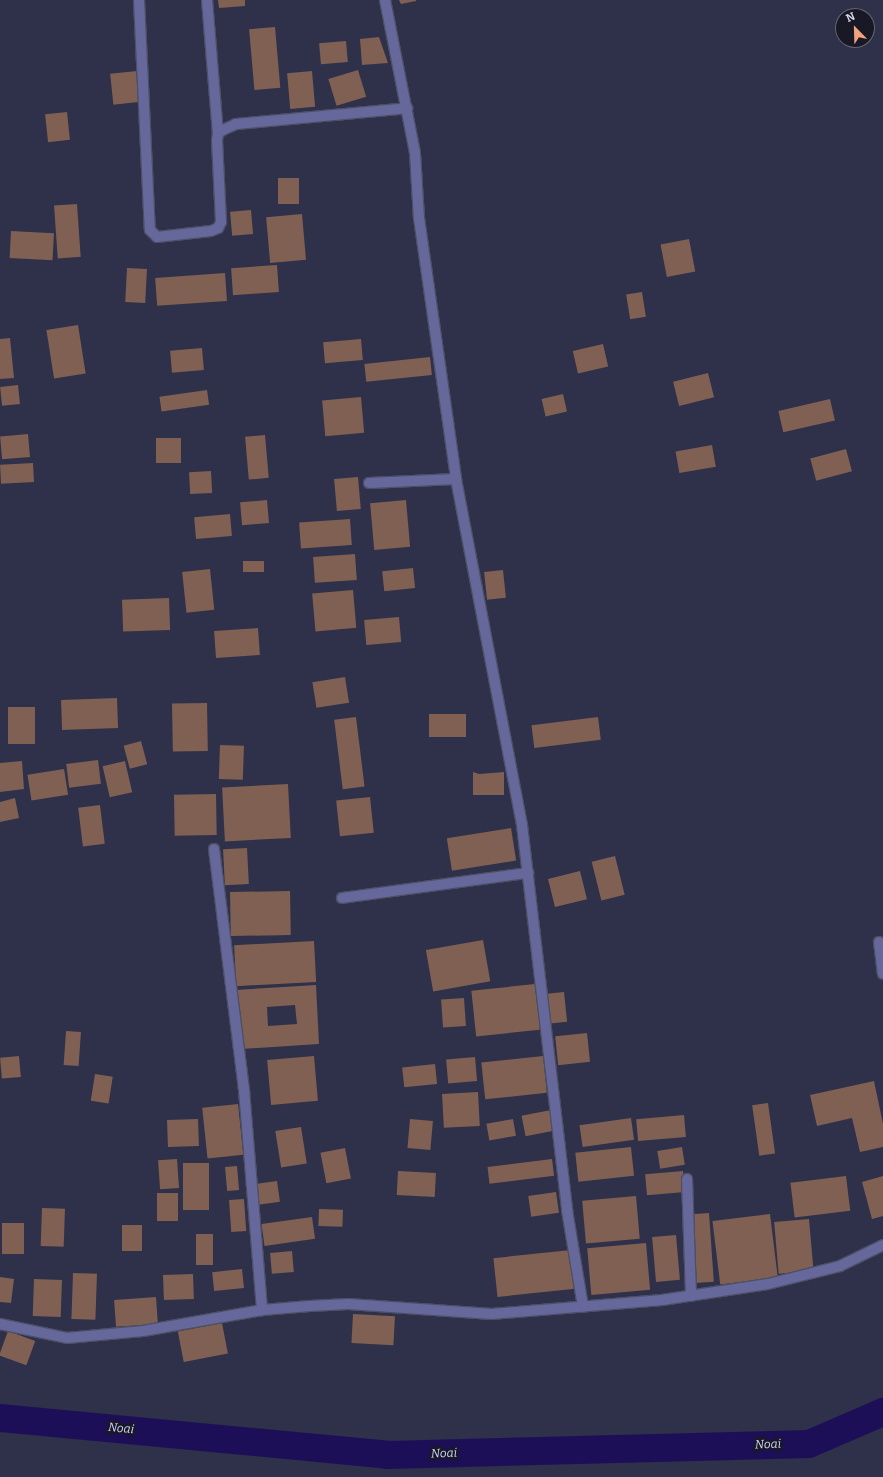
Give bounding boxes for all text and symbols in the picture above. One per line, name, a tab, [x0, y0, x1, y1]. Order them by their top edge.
north arrow	[835, 8, 875, 48]
text: N	[844, 10, 857, 25]
water label: Noai	[107, 1420, 135, 1438]
water label: Noai	[755, 1437, 781, 1453]
water label: Noai	[431, 1446, 457, 1462]

